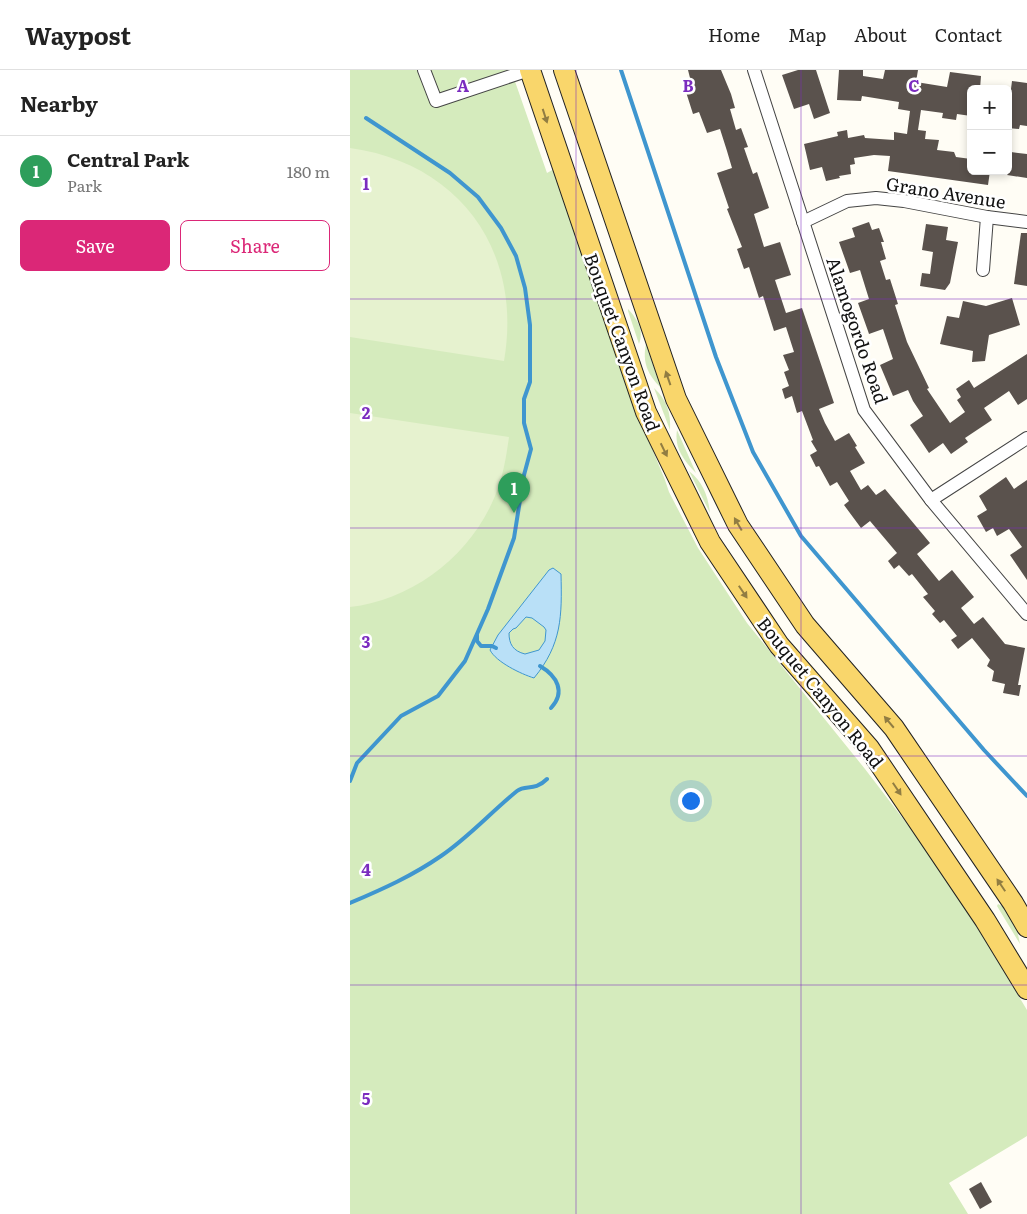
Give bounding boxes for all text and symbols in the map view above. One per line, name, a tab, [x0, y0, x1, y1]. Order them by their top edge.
text: Waypost	[25, 17, 131, 52]
text: Home	[708, 21, 760, 48]
text: Map	[788, 21, 826, 48]
text: About	[854, 21, 907, 48]
text: Contact	[935, 21, 1002, 48]
text: A	[457, 73, 469, 97]
text: B	[682, 73, 694, 97]
text: C	[908, 73, 920, 97]
map controls	[967, 85, 1012, 175]
button: +	[967, 85, 1012, 130]
text: Nearby	[20, 87, 98, 118]
one-way arrow	[542, 109, 550, 124]
button: −	[967, 130, 1012, 175]
text: Central Park	[67, 145, 189, 173]
text: 1	[33, 159, 39, 183]
text: 180 m	[287, 159, 330, 183]
street label: Grano Avenue	[884, 169, 1008, 215]
text: 1	[363, 171, 370, 195]
text: Park	[67, 173, 102, 197]
button: Save	[20, 220, 170, 271]
button: Share	[180, 220, 330, 271]
street label: Bouquet Canyon Road	[578, 249, 668, 435]
street label: Alamogordo Road	[820, 253, 896, 407]
one-way arrow	[664, 370, 672, 385]
text: 2	[362, 400, 371, 424]
one-way arrow	[660, 443, 669, 458]
pin: 1	[498, 472, 530, 513]
one-way arrow	[733, 518, 742, 531]
one-way arrow	[739, 585, 748, 599]
street label: Bouquet Canyon Road	[751, 610, 891, 774]
text: 3	[362, 629, 371, 653]
one-way arrow	[884, 716, 895, 729]
one-way arrow	[892, 782, 901, 796]
your location	[678, 788, 704, 814]
text: 4	[361, 857, 371, 881]
one-way arrow	[996, 879, 1006, 892]
text: 5	[362, 1086, 371, 1110]

